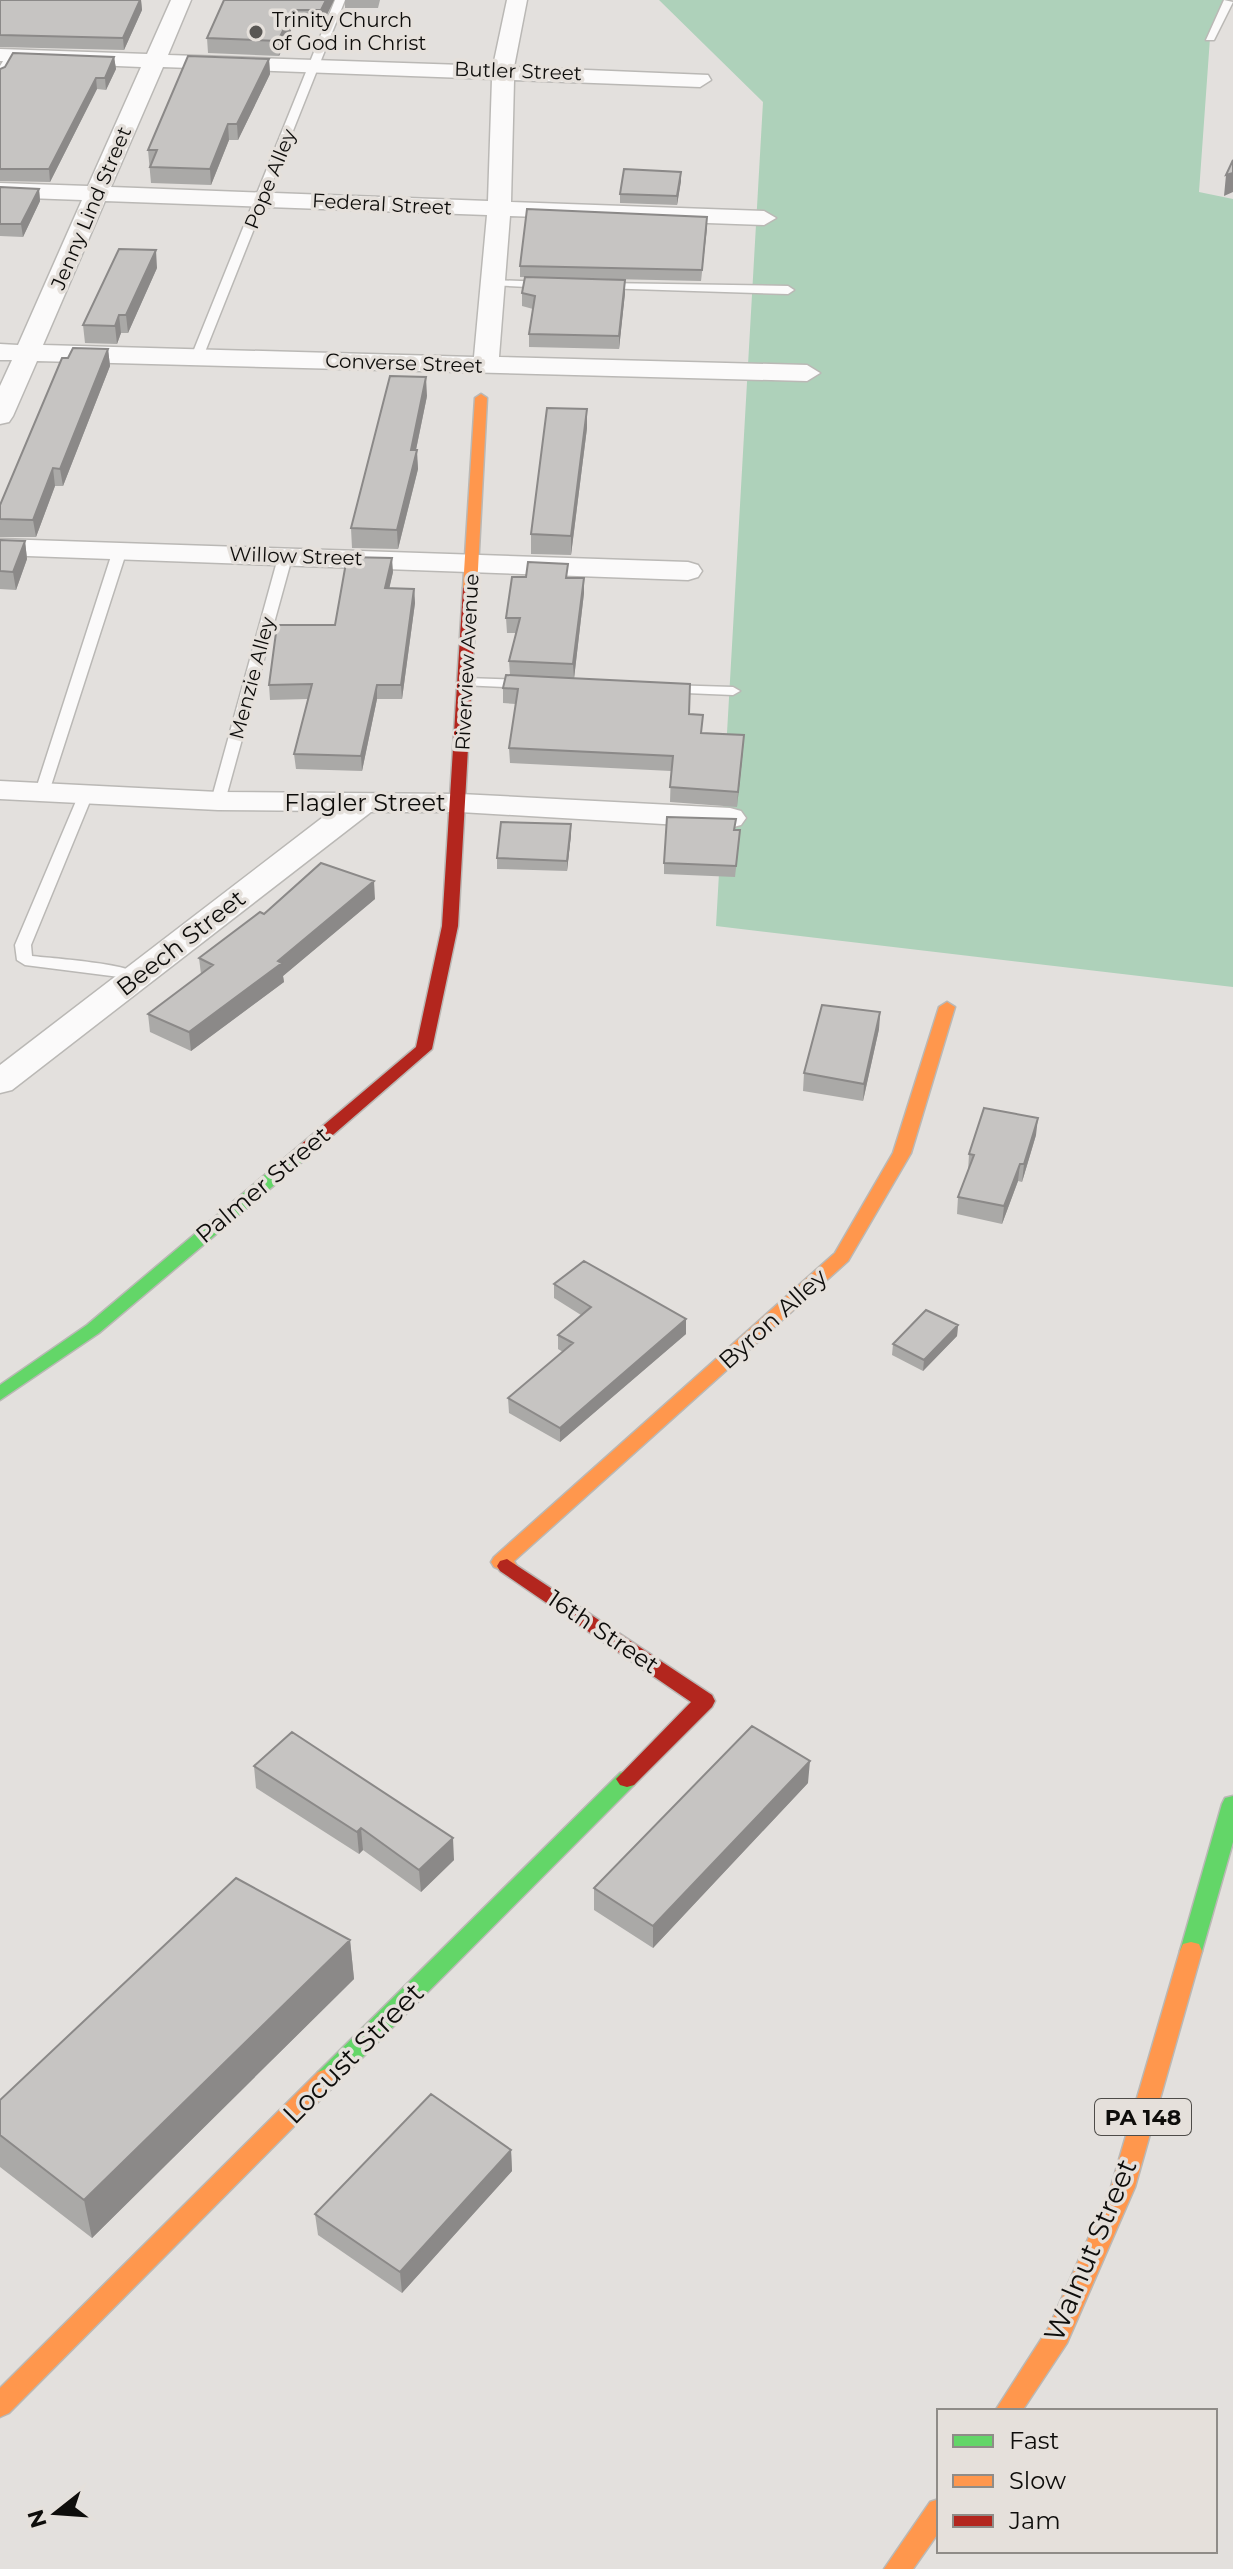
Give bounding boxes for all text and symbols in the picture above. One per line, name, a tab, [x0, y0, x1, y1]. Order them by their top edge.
place label: Trinity Church of God in Christ	[272, 8, 426, 55]
marker: Trinity Church of God in Christ	[247, 23, 265, 41]
street label: Butler Street	[454, 57, 582, 85]
street label: Jenny Lind Street	[45, 123, 136, 294]
street label: Pope Alley	[239, 125, 301, 232]
street label: Federal Street	[311, 188, 453, 220]
street label: Converse Street	[325, 348, 483, 378]
street label: Willow Street	[229, 542, 363, 570]
street label: Riverview Avenue	[450, 573, 484, 751]
street label: Menzie Alley	[224, 614, 280, 742]
street label: Flagler Street	[284, 788, 446, 817]
street label: Beech Street	[110, 883, 251, 1002]
street label: Palmer Street	[190, 1120, 336, 1249]
street label: Byron Alley	[713, 1263, 833, 1375]
street label: 16th Street	[542, 1584, 665, 1680]
street label: Locust Street	[275, 1975, 431, 2131]
road number: PA 148	[1095, 2099, 1191, 2135]
street label: Walnut Street	[1036, 2154, 1144, 2346]
legend	[937, 2409, 1217, 2553]
text: Fast	[1009, 2426, 1060, 2455]
text: Slow	[1009, 2466, 1066, 2495]
north arrow	[16, 2473, 96, 2553]
text: N	[22, 2506, 53, 2531]
text: Jam	[1008, 2506, 1061, 2535]

